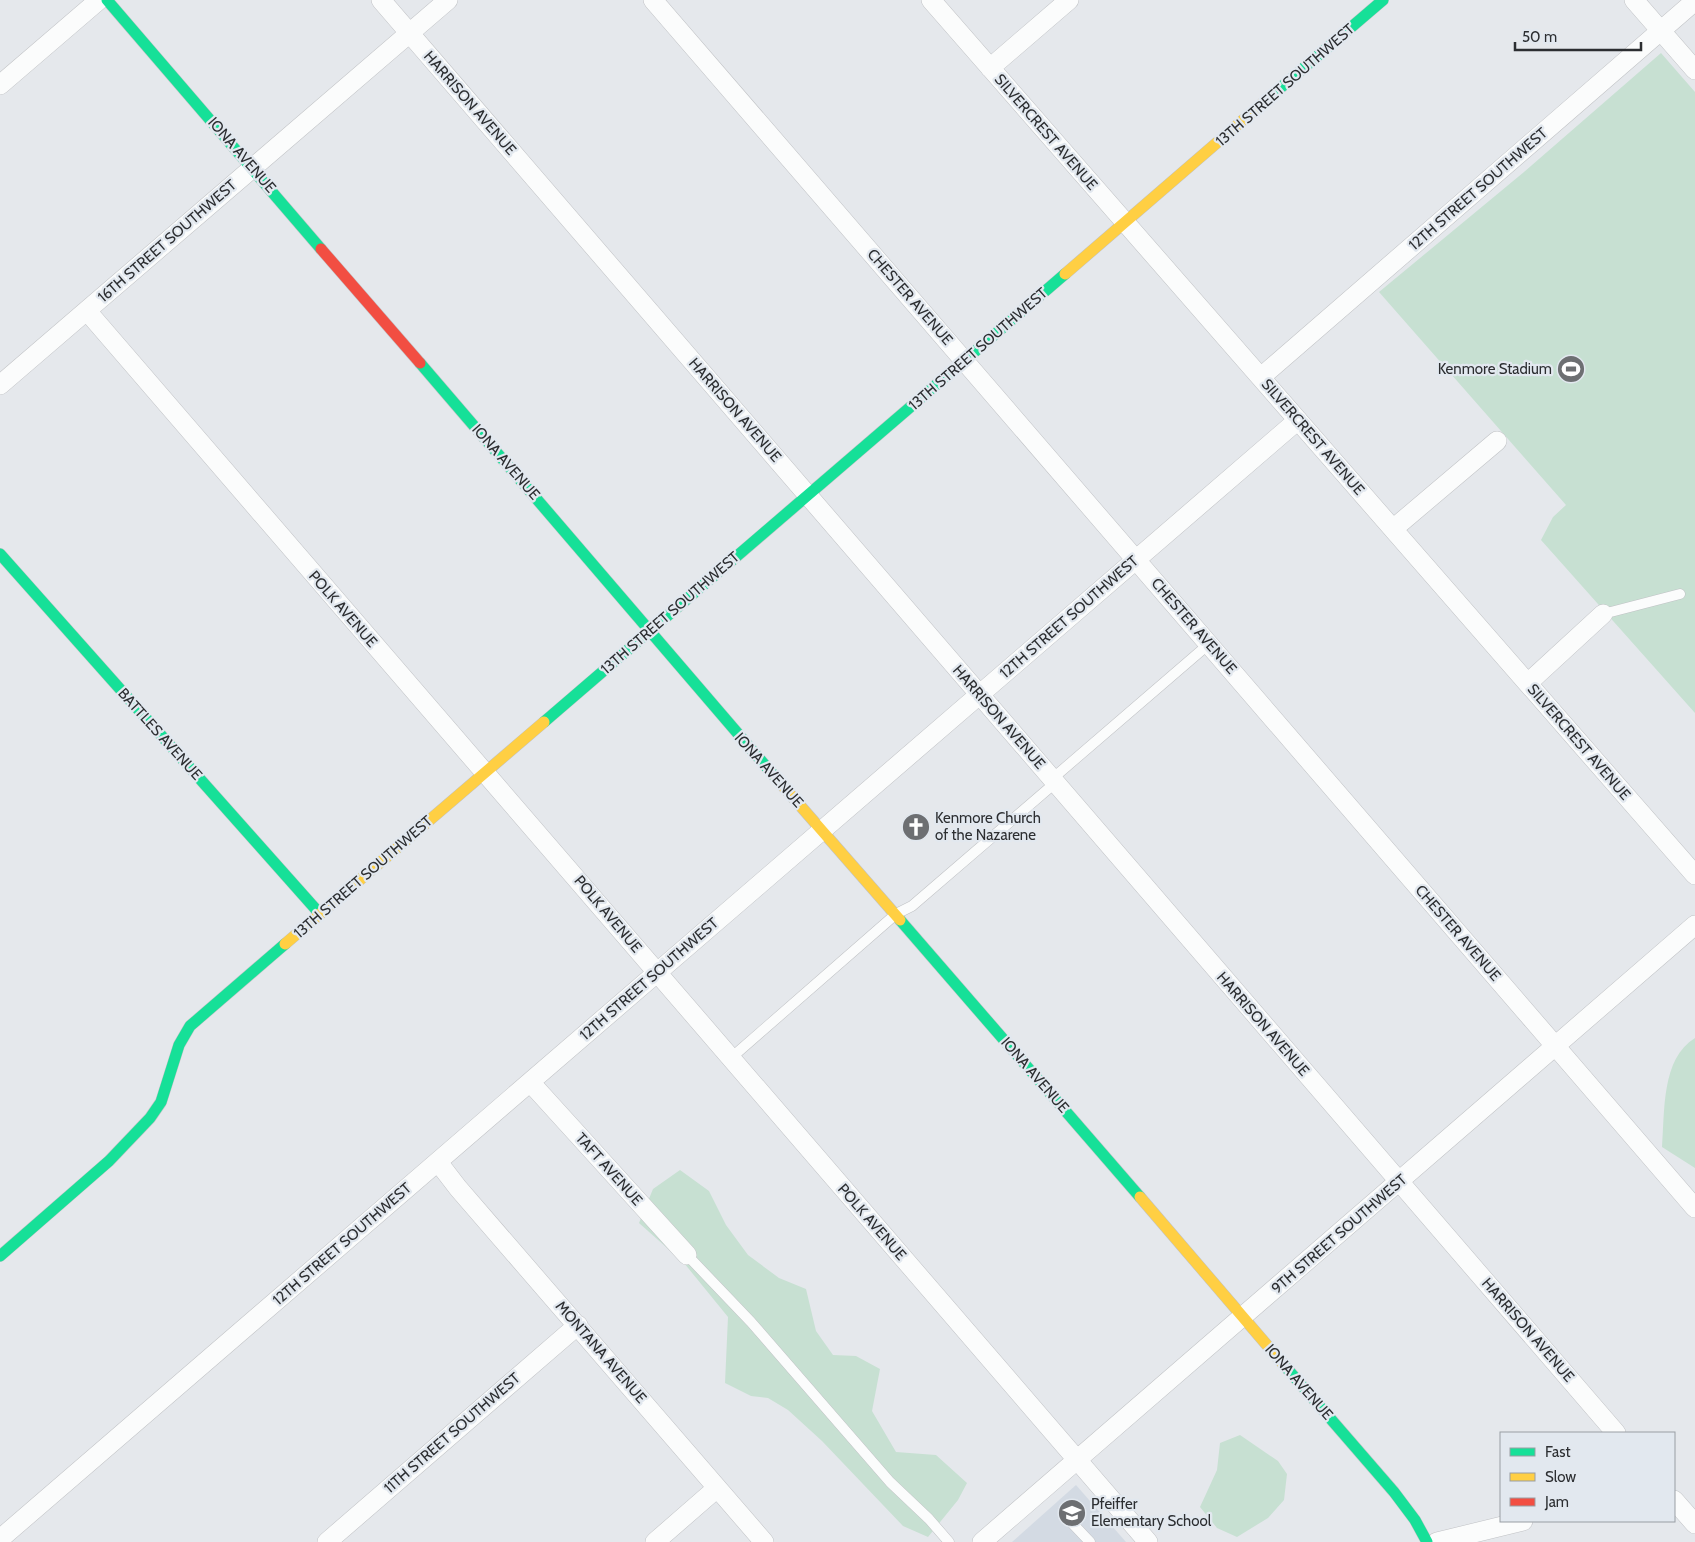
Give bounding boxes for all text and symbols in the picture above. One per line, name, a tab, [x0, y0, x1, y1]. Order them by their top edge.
street label: 13TH STREET SOUTHWEST	[1212, 20, 1358, 150]
scale bar	[1515, 20, 1641, 52]
text: 50 m	[1522, 28, 1557, 46]
street label: HARRISON AVENUE	[420, 47, 520, 159]
street label: SILVERCREST AVENUE	[991, 70, 1101, 194]
street label: IONA AVENUE	[204, 114, 280, 196]
street label: 12TH STREET SOUTHWEST	[1405, 124, 1551, 254]
street label: 16TH STREET SOUTHWEST	[94, 176, 240, 306]
street label: CHESTER AVENUE	[863, 245, 957, 349]
street label: 13TH STREET SOUTHWEST	[905, 284, 1051, 414]
street label: HARRISON AVENUE	[685, 354, 785, 466]
sports icon: Kenmore Stadium	[1556, 354, 1586, 384]
place label: Kenmore Stadium	[1438, 360, 1552, 378]
street label: SILVERCREST AVENUE	[1258, 375, 1368, 499]
street label: IONA AVENUE	[468, 421, 544, 503]
street label: 13TH STREET SOUTHWEST	[597, 548, 743, 678]
street label: 12TH STREET SOUTHWEST	[996, 552, 1142, 682]
street label: POLK AVENUE	[305, 567, 381, 651]
street label: CHESTER AVENUE	[1147, 574, 1241, 678]
street label: HARRISON AVENUE	[949, 661, 1049, 773]
street label: SILVERCREST AVENUE	[1524, 680, 1634, 804]
street label: BATTLES AVENUE	[114, 684, 206, 784]
street label: IONA AVENUE	[731, 729, 807, 811]
place label: Kenmore Church of the Nazarene	[935, 809, 1041, 844]
street label: 13TH STREET SOUTHWEST	[290, 812, 436, 942]
church icon: Kenmore Church of the Nazarene	[901, 812, 931, 842]
street label: POLK AVENUE	[571, 872, 645, 956]
street label: CHESTER AVENUE	[1411, 881, 1505, 985]
street label: 12TH STREET SOUTHWEST	[576, 914, 722, 1044]
street label: HARRISON AVENUE	[1213, 968, 1313, 1080]
street label: IONA AVENUE	[997, 1034, 1073, 1116]
street label: TAFT AVENUE	[572, 1129, 646, 1209]
street label: 9TH STREET SOUTHWEST	[1268, 1170, 1410, 1298]
street label: 12TH STREET SOUTHWEST	[269, 1179, 415, 1309]
street label: POLK AVENUE	[834, 1180, 910, 1264]
street label: HARRISON AVENUE	[1478, 1274, 1578, 1386]
street label: MONTANA AVENUE	[552, 1297, 650, 1407]
street label: IONA AVENUE	[1261, 1341, 1337, 1423]
street label: 11TH STREET SOUTHWEST	[380, 1369, 524, 1497]
legend	[1500, 1432, 1675, 1522]
text: Fast	[1545, 1443, 1570, 1461]
text: Slow	[1545, 1468, 1576, 1486]
text: Jam	[1544, 1493, 1569, 1511]
place label: Pfeiffer Elementary School	[1091, 1495, 1212, 1530]
school or university icon: Pfeiffer Elementary School	[1057, 1498, 1087, 1528]

